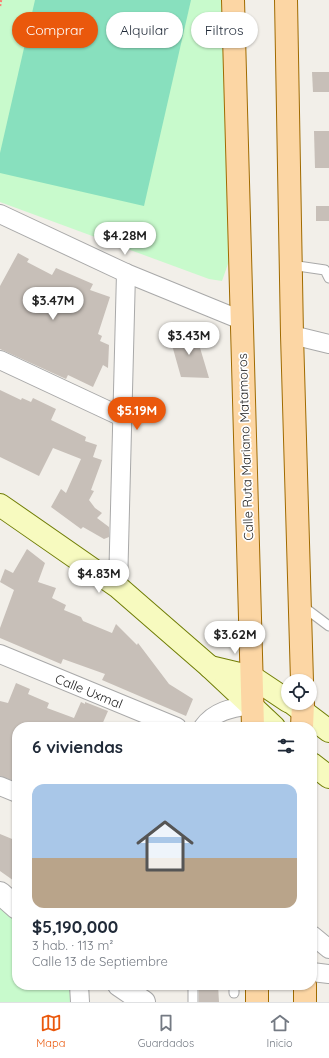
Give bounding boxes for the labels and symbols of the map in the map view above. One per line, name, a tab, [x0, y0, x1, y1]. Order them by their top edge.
pin: $4.28M	[92, 222, 158, 256]
pin: $3.47M	[20, 287, 86, 321]
pin: $3.43M	[156, 322, 222, 356]
street label: Calle Ruta Mariano Matamoros	[234, 353, 256, 541]
pin: $5.19M	[104, 397, 170, 431]
pin: $4.83M	[66, 560, 132, 594]
pin: $3.62M	[202, 621, 268, 655]
street label: Calle Uxmal	[53, 670, 125, 712]

